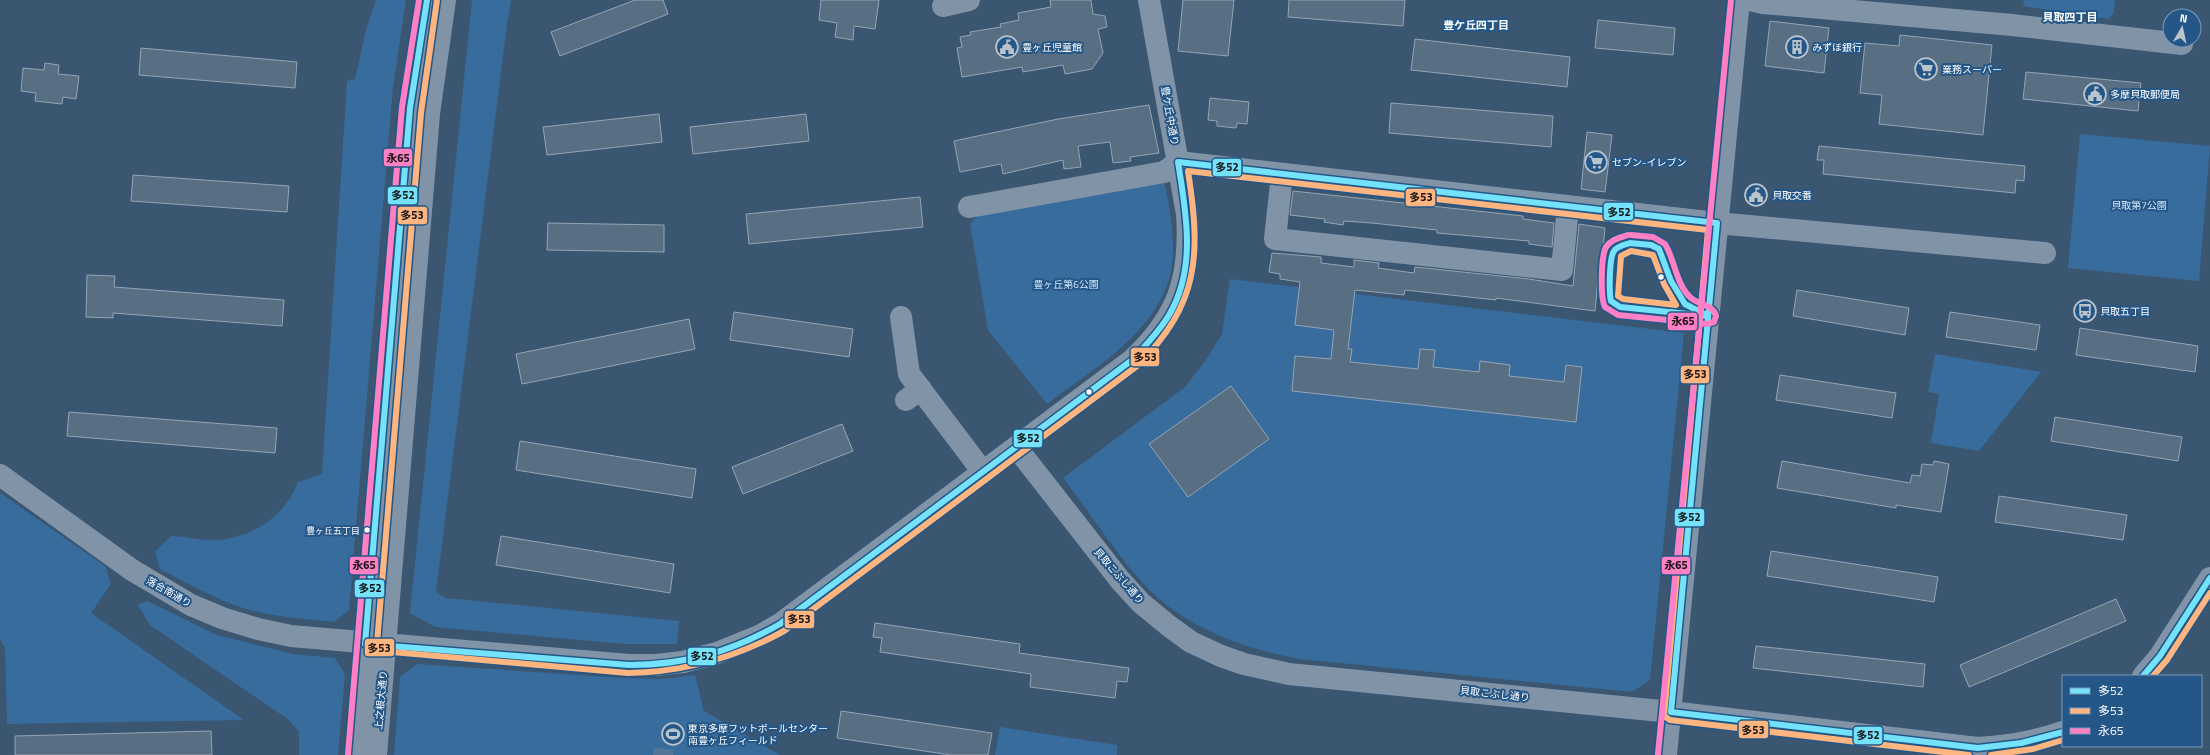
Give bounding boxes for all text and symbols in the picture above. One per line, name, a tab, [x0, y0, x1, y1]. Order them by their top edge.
north arrow	[2162, 8, 2202, 48]
district label: 貝取四丁目	[2043, 9, 2098, 25]
text: N	[2179, 10, 2189, 27]
district label: 豊ケ丘四丁目	[1443, 17, 1509, 33]
public building icon: 豊ヶ丘児童館	[994, 34, 1020, 60]
building icon: みずほ銀行	[1784, 34, 1810, 60]
place label: 豊ヶ丘児童館	[1022, 40, 1082, 55]
place label: みずほ銀行	[1812, 40, 1862, 55]
supermarket icon: 業務スーパー	[1913, 56, 1939, 82]
place label: 業務スーパー	[1942, 62, 2002, 77]
public building icon: 多摩貝取郵便局	[2082, 81, 2108, 107]
street label: 豊ケ丘中通り	[1157, 85, 1183, 147]
place label: 多摩貝取郵便局	[2110, 87, 2180, 102]
line badge: 永65	[383, 148, 413, 167]
supermarket icon: セブン-イレブン	[1583, 149, 1609, 175]
text: 永65	[386, 150, 410, 166]
place label: セブン-イレブン	[1612, 155, 1686, 170]
line badge: 多52	[1212, 158, 1242, 177]
text: 多52	[1215, 159, 1239, 175]
public building icon: 貝取交番	[1743, 182, 1769, 208]
line badge: 多52	[387, 186, 418, 205]
text: 多52	[391, 187, 415, 203]
line badge: 多53	[1405, 188, 1436, 207]
place label: 貝取交番	[1772, 188, 1812, 203]
text: 多53	[1409, 189, 1433, 205]
park label: 貝取第7公園	[2111, 198, 2167, 213]
line badge: 多52	[1603, 202, 1634, 221]
text: 多52	[1607, 204, 1631, 220]
line badge: 多53	[397, 206, 428, 225]
text: 多53	[400, 207, 424, 223]
unlabelled marker	[1656, 272, 1666, 282]
park label: 豊ヶ丘第6公園	[1033, 277, 1099, 292]
bus stop icon: 貝取五丁目	[2072, 298, 2098, 324]
place label: 貝取五丁目	[2100, 304, 2150, 319]
line badge: 永65	[1667, 312, 1698, 331]
text: 永65	[1671, 313, 1695, 329]
line badge: 多53	[1130, 347, 1160, 367]
text: 多53	[1133, 349, 1157, 365]
line badge: 多53	[1680, 365, 1710, 384]
text: 多53	[1683, 366, 1707, 382]
unlabelled marker	[1084, 387, 1094, 397]
line badge: 多52	[1013, 429, 1043, 448]
text: 多52	[1016, 430, 1040, 446]
line badge: 多52	[1674, 508, 1705, 527]
text: 多52	[1677, 509, 1701, 525]
place label: 豊ヶ丘五丁目	[306, 524, 360, 537]
marker: 豊ヶ丘五丁目	[362, 525, 372, 535]
street label: 貝取こぶし通り	[1090, 545, 1148, 607]
line badge: 永65	[349, 556, 379, 575]
line badge: 永65	[1661, 556, 1691, 575]
text: 永65	[352, 557, 376, 573]
text: 永65	[1664, 557, 1688, 573]
street label: 落合南通り	[144, 573, 194, 611]
line badge: 多52	[354, 579, 385, 598]
text: 多52	[358, 580, 382, 596]
line badge: 多53	[784, 610, 815, 629]
text: 多53	[787, 611, 811, 627]
line badge: 多53	[364, 638, 395, 657]
text: 多53	[367, 640, 391, 656]
line badge: 多52	[687, 647, 717, 666]
text: 多52	[690, 648, 714, 664]
street label: 上之根大通り	[371, 669, 391, 731]
legend	[2062, 675, 2202, 747]
text: 多52	[2098, 681, 2123, 700]
street label: 貝取こぶし通り	[1459, 683, 1531, 705]
text: 多53	[2098, 701, 2123, 720]
line badge: 多53	[1738, 720, 1769, 739]
sports icon: 東京多摩フットボールセンター 南豊ヶ丘フィールド	[660, 721, 686, 747]
place label: 東京多摩フットボールセンター 南豊ヶ丘フィールド	[688, 721, 828, 748]
text: 永65	[2098, 721, 2124, 740]
text: 多53	[1741, 722, 1765, 738]
line badge: 多52	[1853, 726, 1883, 745]
text: 多52	[1856, 727, 1880, 743]

